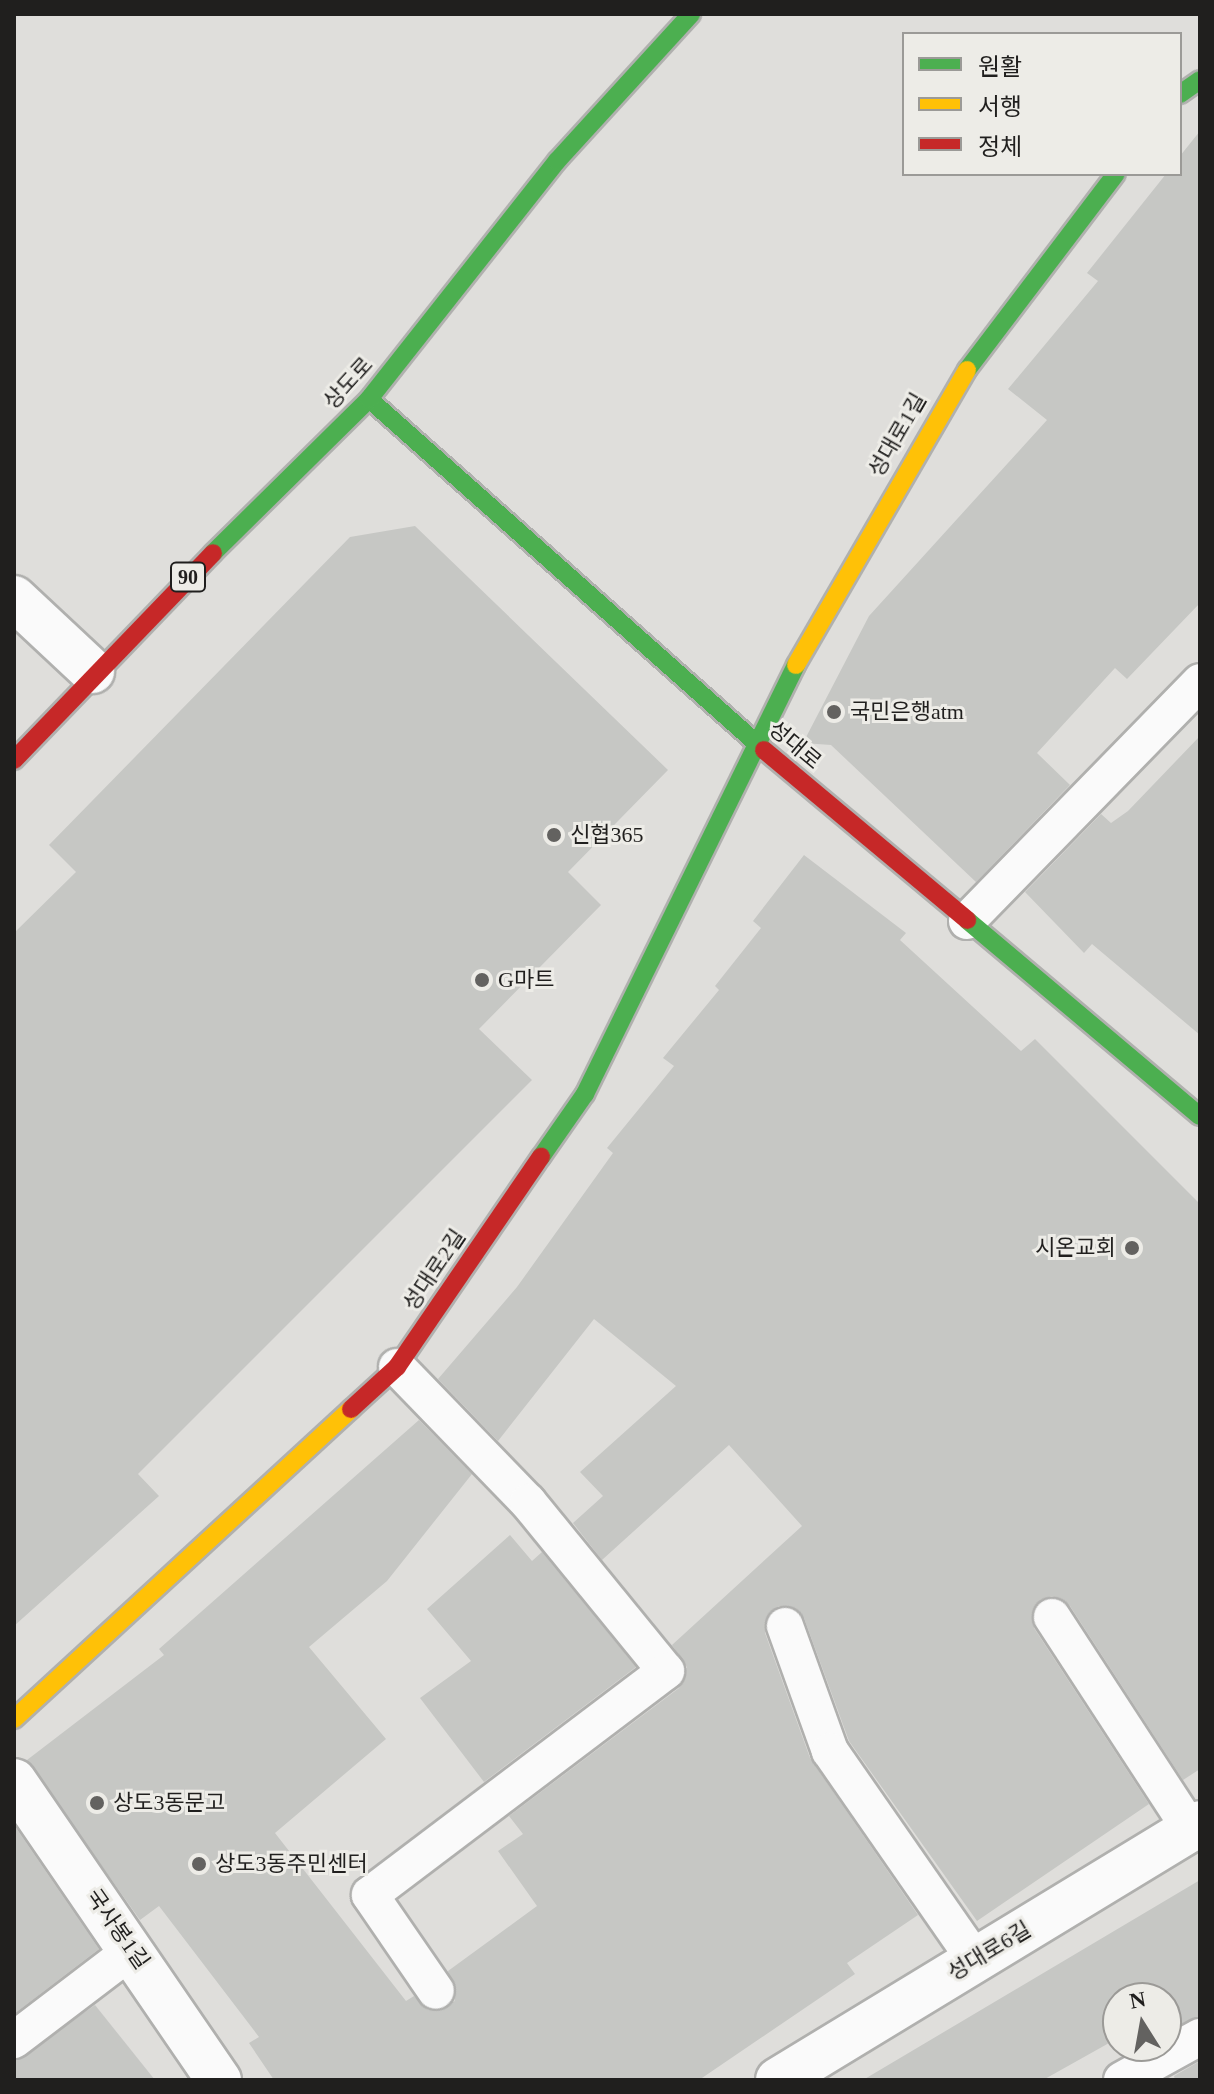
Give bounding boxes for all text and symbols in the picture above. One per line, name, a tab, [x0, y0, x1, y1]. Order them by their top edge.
legend	[902, 32, 1182, 176]
text: 원활	[978, 54, 1022, 80]
text: 서행	[978, 94, 1022, 120]
text: 정체	[978, 134, 1022, 160]
street label: 상도로	[318, 352, 378, 414]
street label: 성대로1길	[863, 389, 931, 481]
road number: 90	[170, 561, 206, 593]
place label: 국민은행atm	[850, 699, 964, 725]
marker: 국민은행atm	[825, 703, 843, 721]
street label: 성대로	[763, 715, 827, 775]
place label: 신협365	[570, 822, 643, 848]
marker: 신협365	[545, 826, 563, 844]
place label: G마트	[498, 967, 554, 993]
marker: G마트	[473, 971, 491, 989]
street label: 성대로2길	[397, 1224, 471, 1316]
place label: 시온교회	[1035, 1235, 1116, 1261]
marker: 시온교회	[1123, 1239, 1141, 1257]
place label: 상도3동문고	[113, 1790, 225, 1816]
marker: 상도3동문고	[88, 1794, 106, 1812]
place label: 상도3동주민센터	[215, 1851, 368, 1877]
marker: 상도3동주민센터	[190, 1855, 208, 1873]
street label: 국사봉1길	[81, 1884, 155, 1974]
street label: 성대로6길	[943, 1916, 1035, 1986]
north arrow	[1102, 1982, 1182, 2062]
text: N	[1128, 1986, 1148, 2014]

